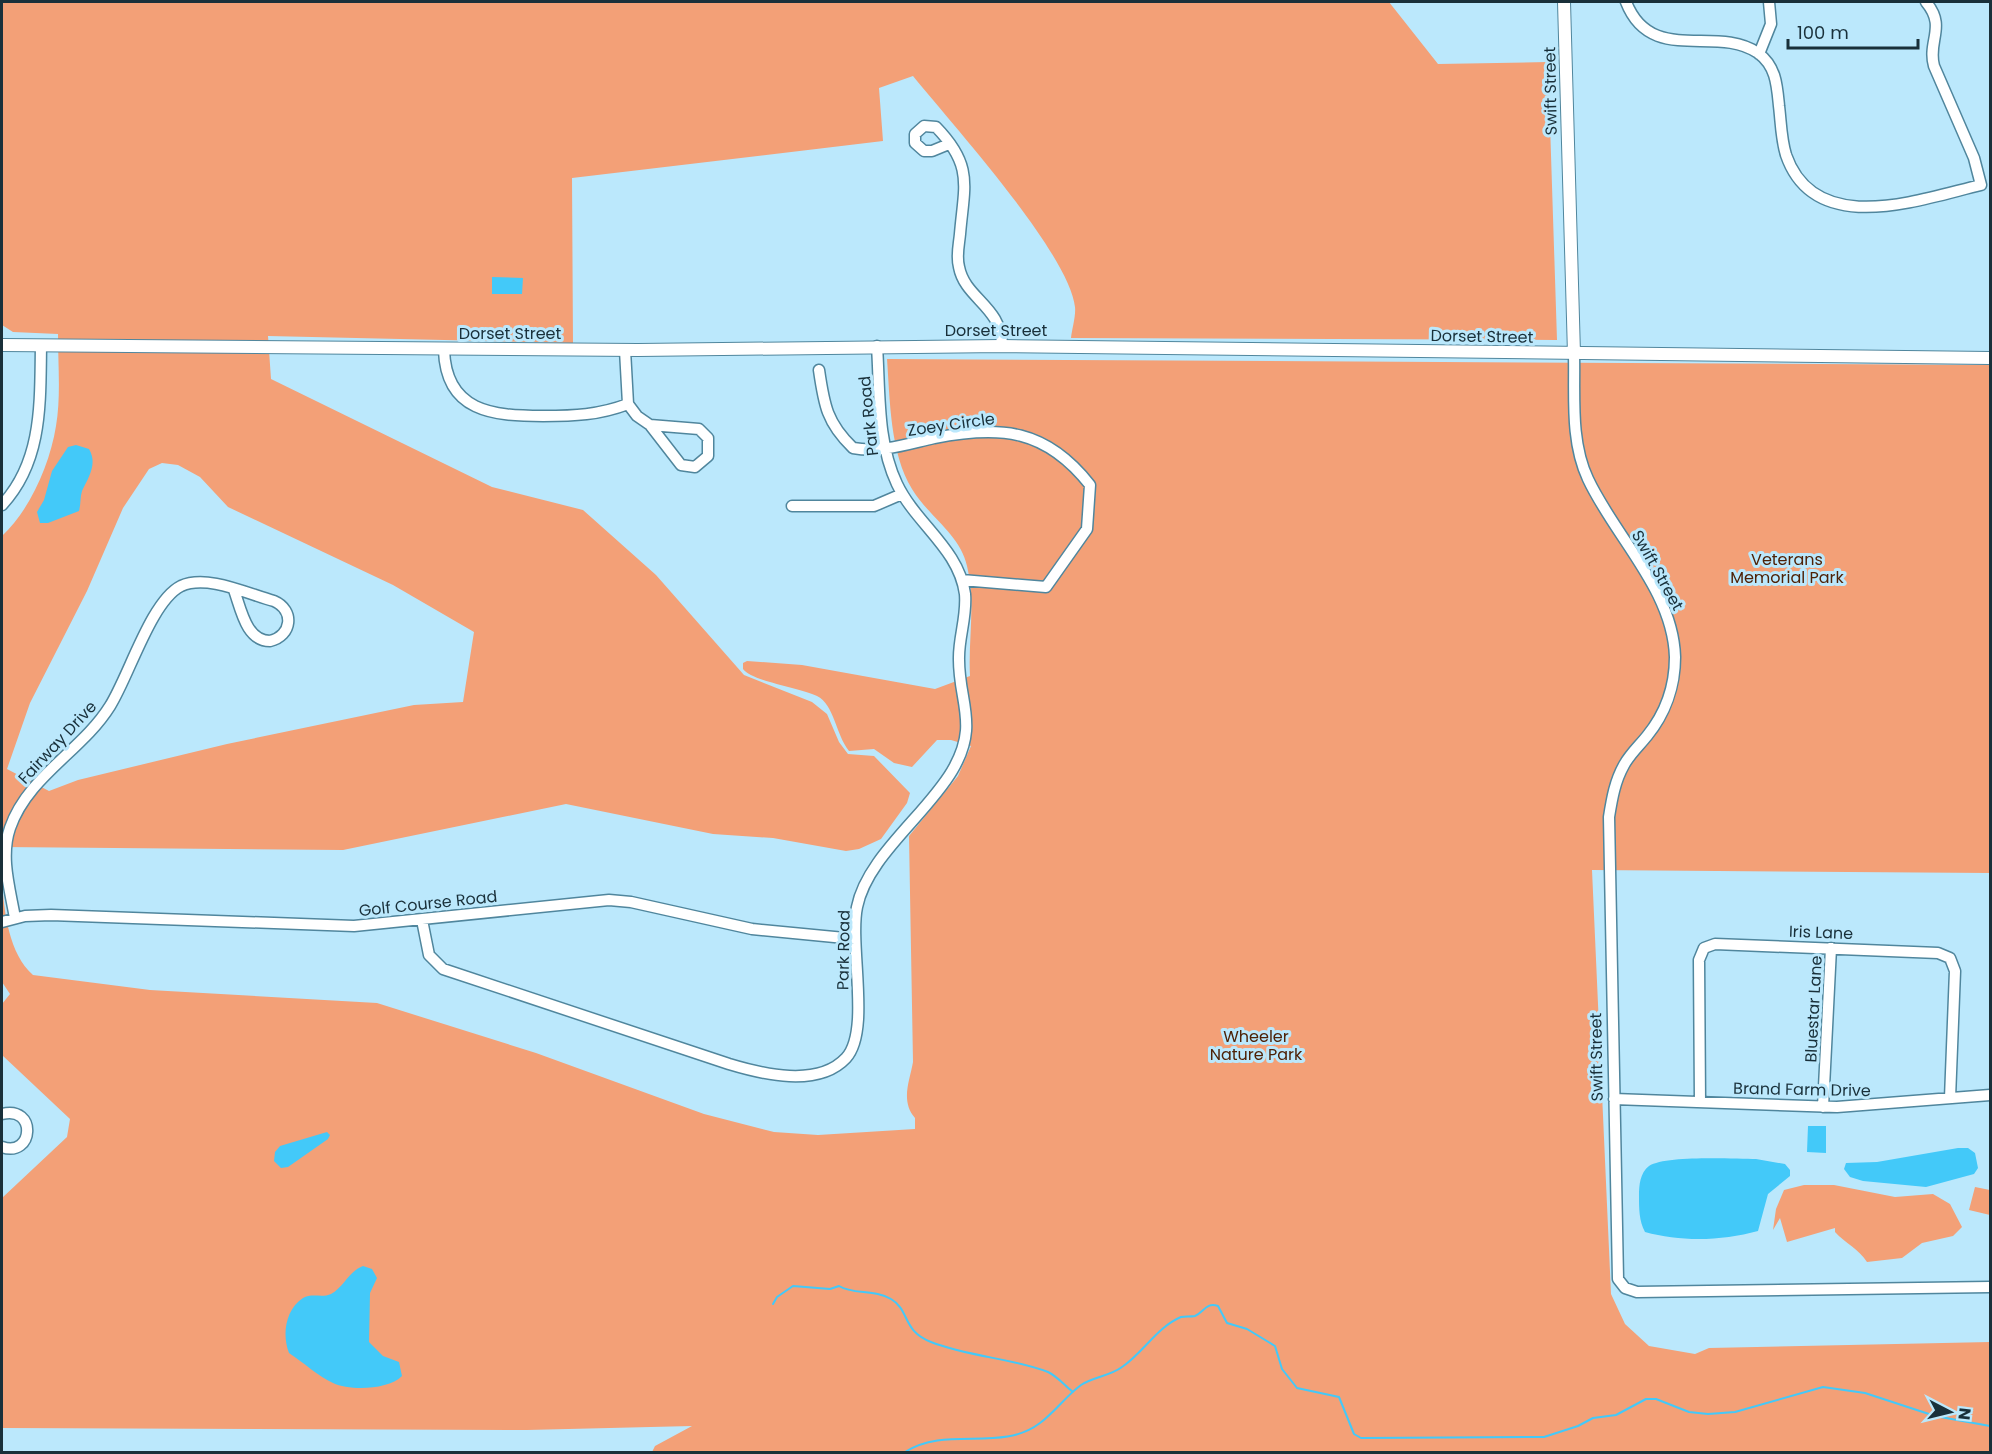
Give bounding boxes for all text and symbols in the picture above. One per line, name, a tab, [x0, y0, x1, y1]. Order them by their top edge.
scale bar	[1788, 12, 1918, 50]
text: 100 m	[1797, 20, 1849, 45]
street label: Swift Street	[1538, 46, 1563, 136]
street label: Dorset Street	[945, 319, 1048, 342]
street label: Dorset Street	[459, 322, 562, 345]
street label: Dorset Street	[1430, 324, 1534, 349]
street label: Park Road	[853, 375, 884, 457]
street label: Zoey Circle	[906, 407, 996, 442]
street label: Swift Street	[1626, 526, 1689, 615]
park label: Veterans Memorial Park	[1730, 548, 1845, 589]
street label: Fairway Drive	[13, 696, 102, 789]
street label: Golf Course Road	[358, 885, 498, 922]
street label: Park Road	[831, 910, 856, 990]
street label: Iris Lane	[1788, 920, 1854, 945]
street label: Bluestar Lane	[1799, 955, 1828, 1063]
street label: Swift Street	[1584, 1012, 1609, 1102]
park label: Wheeler Nature Park	[1210, 1025, 1303, 1066]
street label: Brand Farm Drive	[1733, 1077, 1871, 1102]
north arrow	[1920, 1382, 1980, 1442]
text: N	[1952, 1406, 1977, 1421]

